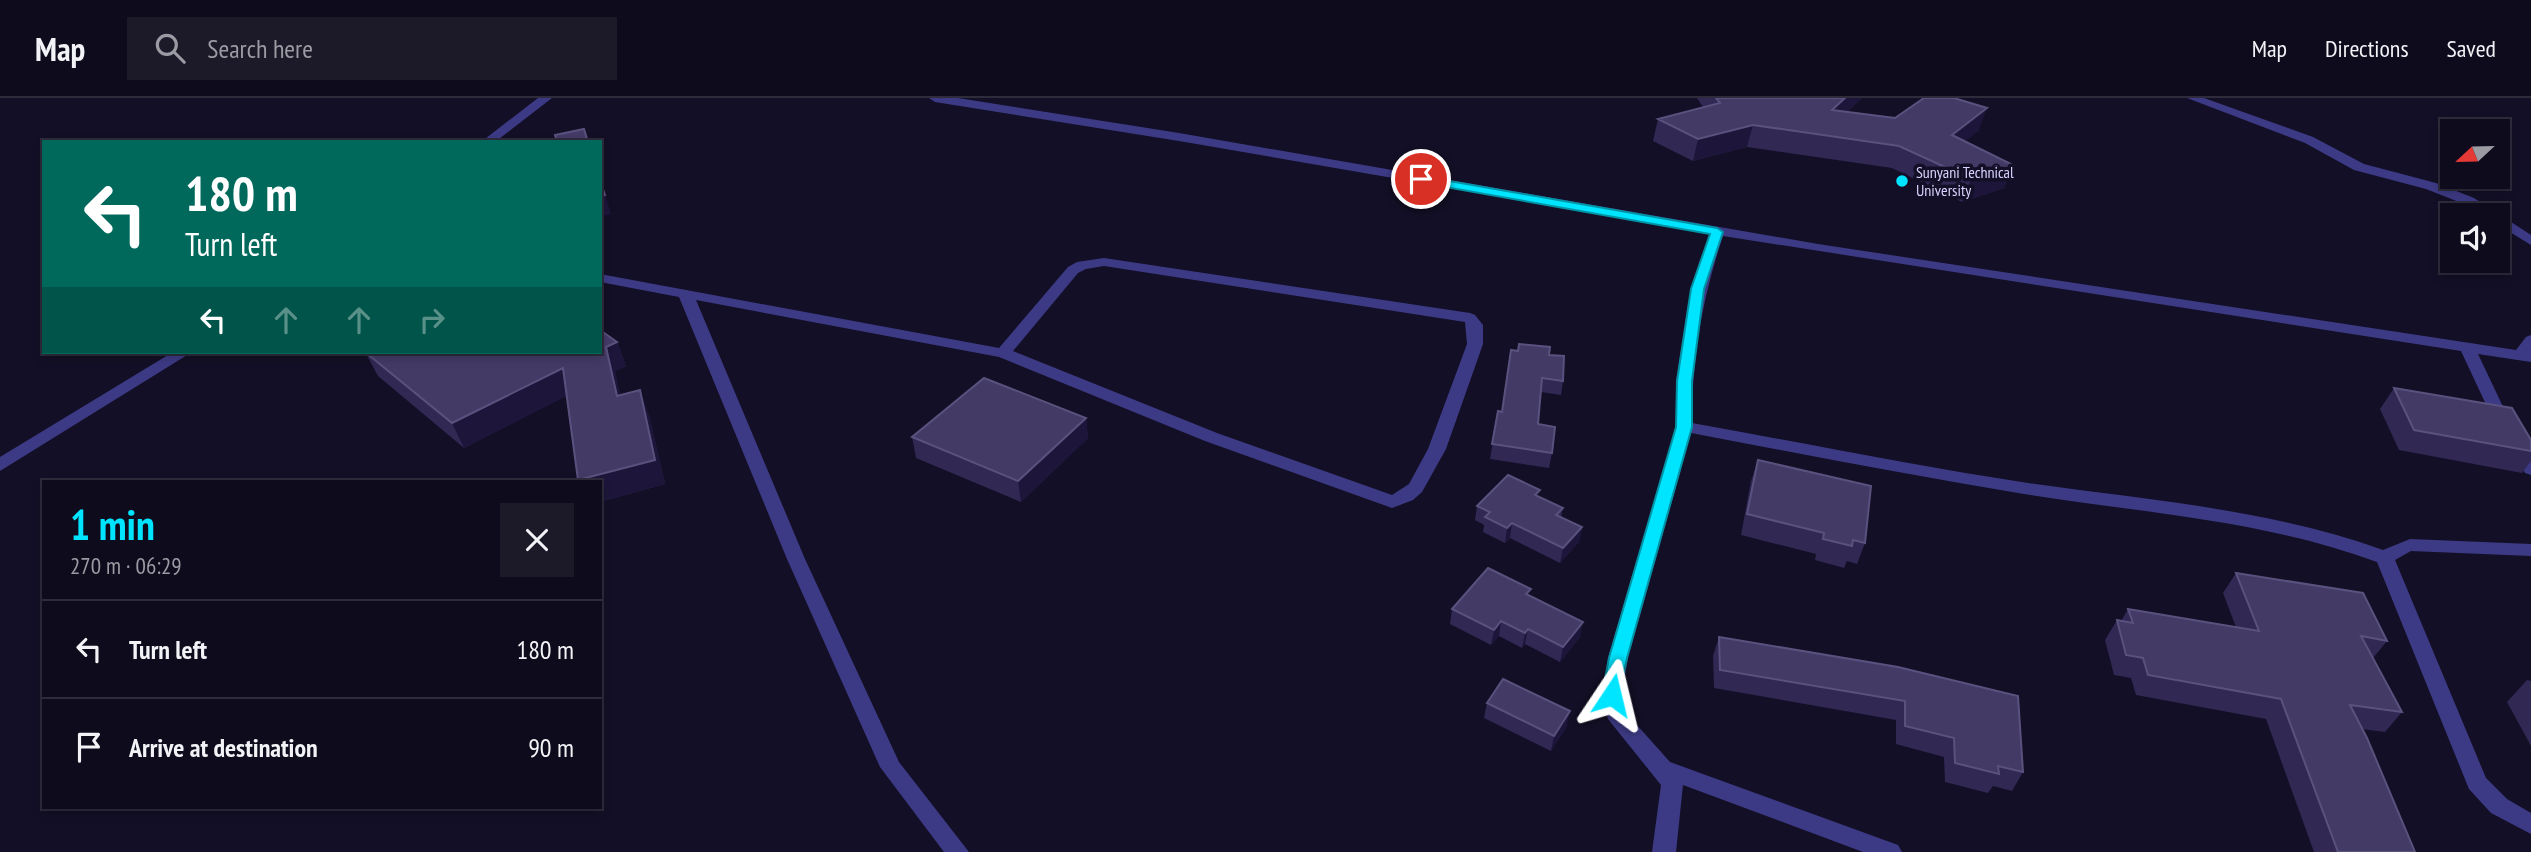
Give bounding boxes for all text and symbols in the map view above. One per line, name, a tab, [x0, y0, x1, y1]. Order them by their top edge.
search box	[127, 17, 617, 80]
text: Map	[35, 27, 85, 70]
icon: search	[151, 29, 189, 67]
text: Search here	[207, 32, 313, 65]
text: Map	[2252, 33, 2287, 64]
text: Directions	[2325, 33, 2409, 64]
text: Saved	[2447, 33, 2496, 64]
north arrow	[2440, 119, 2510, 189]
map controls	[2440, 119, 2510, 273]
pin	[1391, 149, 1451, 209]
icon: arrive	[1402, 160, 1440, 198]
text: 180 m	[185, 161, 298, 225]
place label: Sunyani Technical University	[1916, 162, 2014, 200]
icon: left	[70, 168, 161, 259]
marker: Sunyani Technical University	[1894, 173, 1910, 189]
button: sound	[2440, 203, 2510, 273]
text: Turn left	[185, 223, 277, 265]
icon: left	[194, 301, 232, 339]
icon: ahead	[267, 301, 305, 339]
icon: ahead	[340, 301, 378, 339]
icon: right	[413, 301, 451, 339]
text: 1 min	[70, 497, 155, 552]
button: close	[500, 503, 574, 577]
text: 270 m · 06:29	[70, 551, 182, 580]
icon: left	[70, 630, 108, 668]
text: Turn left	[129, 633, 207, 666]
text: 180 m	[516, 633, 574, 666]
position arrow	[1575, 658, 1649, 732]
icon: arrive	[70, 728, 108, 766]
text: Arrive at destination	[129, 731, 318, 764]
text: 90 m	[528, 731, 574, 764]

